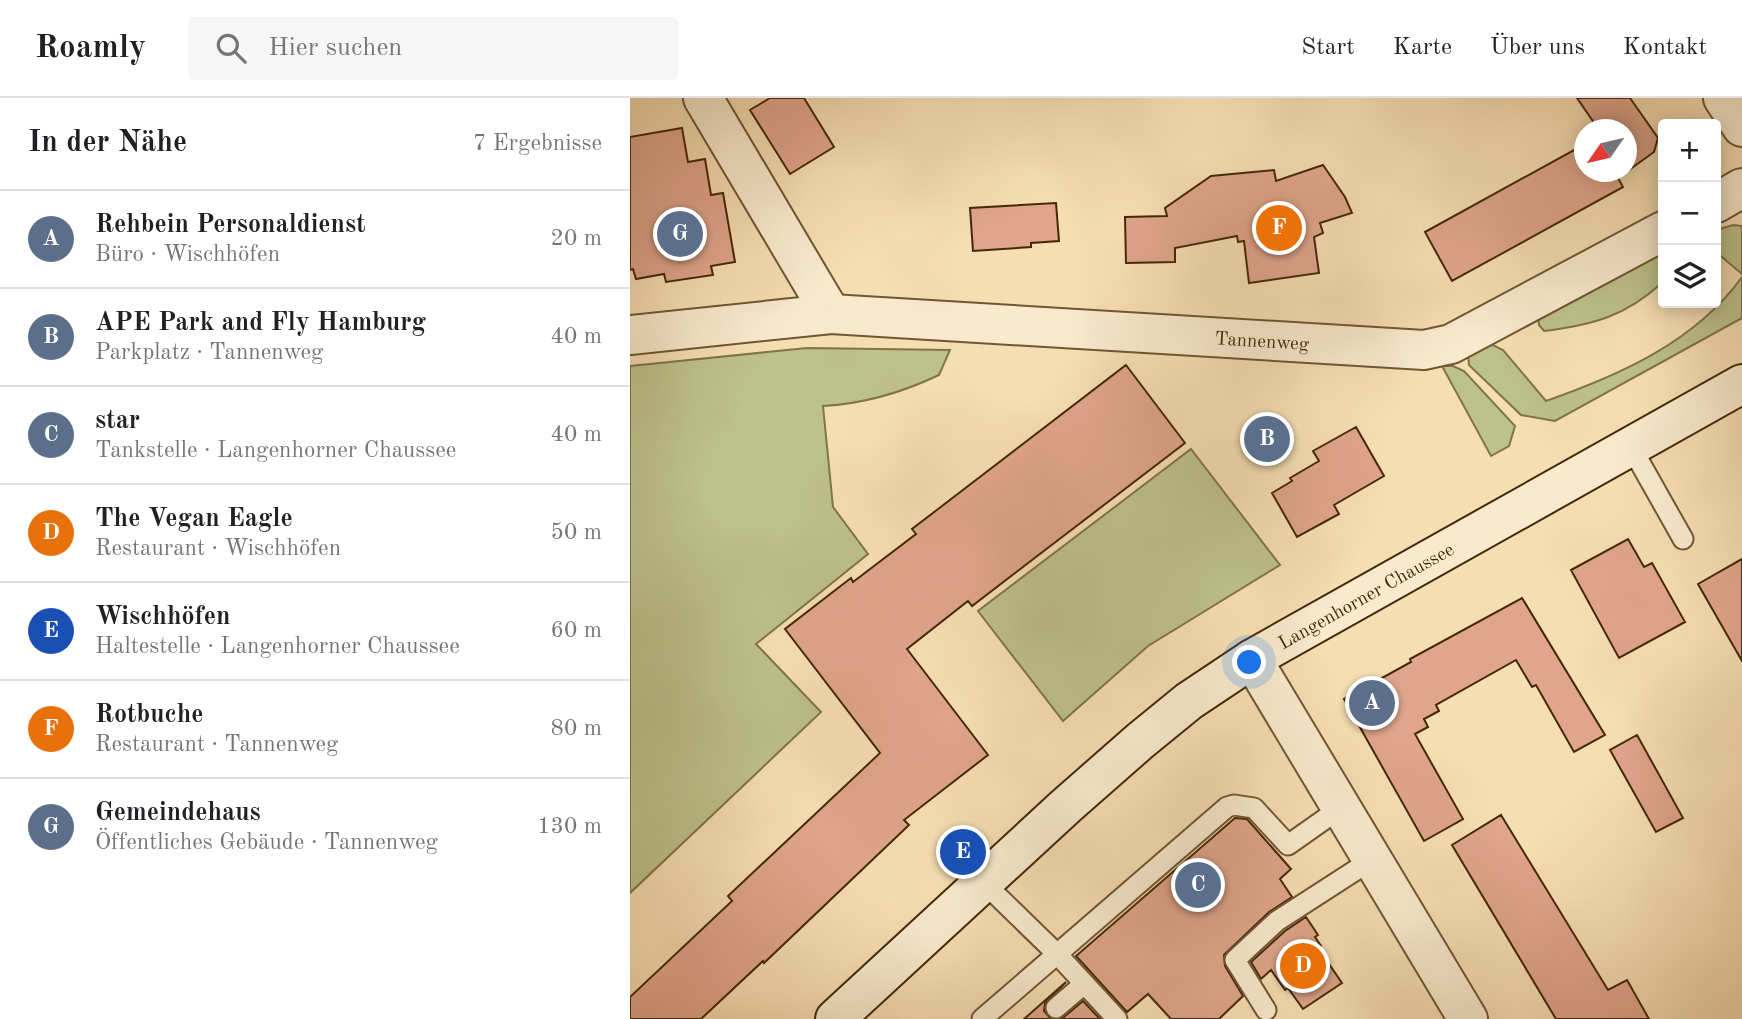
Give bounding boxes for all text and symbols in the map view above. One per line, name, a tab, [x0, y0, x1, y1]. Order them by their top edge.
search box	[188, 17, 678, 80]
icon: search	[212, 29, 250, 67]
text: Roamly	[35, 32, 146, 65]
text: Hier suchen	[268, 35, 402, 61]
text: Start	[1301, 36, 1355, 60]
text: Karte	[1393, 36, 1452, 60]
text: Über uns	[1490, 36, 1585, 60]
text: Kontakt	[1623, 36, 1707, 60]
north arrow	[1574, 119, 1637, 182]
map controls	[1658, 119, 1721, 308]
button: +	[1658, 119, 1721, 182]
text: In der Nähe	[28, 128, 187, 158]
text: 7 Ergebnisse	[473, 132, 602, 155]
button: −	[1658, 182, 1721, 245]
pin: F	[1256, 202, 1302, 254]
pin: G	[657, 208, 703, 260]
text: Rehbein Personaldienst	[95, 212, 366, 238]
text: A	[42, 227, 60, 250]
text: 20 m	[551, 227, 602, 250]
text: Büro · Wischhöfen	[95, 243, 280, 266]
button: layers	[1658, 245, 1721, 308]
text: APE Park and Fly Hamburg	[95, 310, 426, 336]
text: B	[43, 325, 59, 348]
text: 40 m	[551, 325, 602, 348]
street label: Tannenweg	[1214, 330, 1310, 355]
text: Parkplatz · Tannenweg	[95, 341, 324, 364]
text: star	[95, 408, 140, 434]
pin: B	[1244, 413, 1290, 465]
text: C	[43, 423, 59, 446]
text: 40 m	[551, 423, 602, 446]
text: Tankstelle · Langenhorner Chaussee	[95, 439, 456, 462]
text: The Vegan Eagle	[95, 506, 293, 532]
text: D	[42, 521, 60, 544]
text: 50 m	[551, 521, 602, 544]
text: Restaurant · Wischhöfen	[95, 537, 341, 560]
street label: Langenhorner Chaussee	[1276, 541, 1458, 654]
text: Wischhöfen	[95, 604, 230, 630]
text: E	[43, 619, 59, 642]
text: 60 m	[551, 619, 602, 642]
text: Haltestelle · Langenhorner Chaussee	[95, 635, 460, 658]
your location	[1232, 645, 1266, 679]
pin: A	[1349, 677, 1395, 729]
text: Rotbuche	[95, 702, 204, 728]
text: F	[43, 717, 59, 740]
text: 80 m	[551, 717, 602, 740]
text: Restaurant · Tannenweg	[95, 733, 338, 756]
text: Gemeindehaus	[95, 800, 261, 826]
text: G	[43, 815, 59, 838]
text: 130 m	[537, 815, 602, 838]
pin: E	[940, 826, 986, 878]
text: Öffentliches Gebäude · Tannenweg	[95, 831, 438, 854]
pin: C	[1175, 859, 1221, 911]
pin: D	[1280, 940, 1326, 992]

